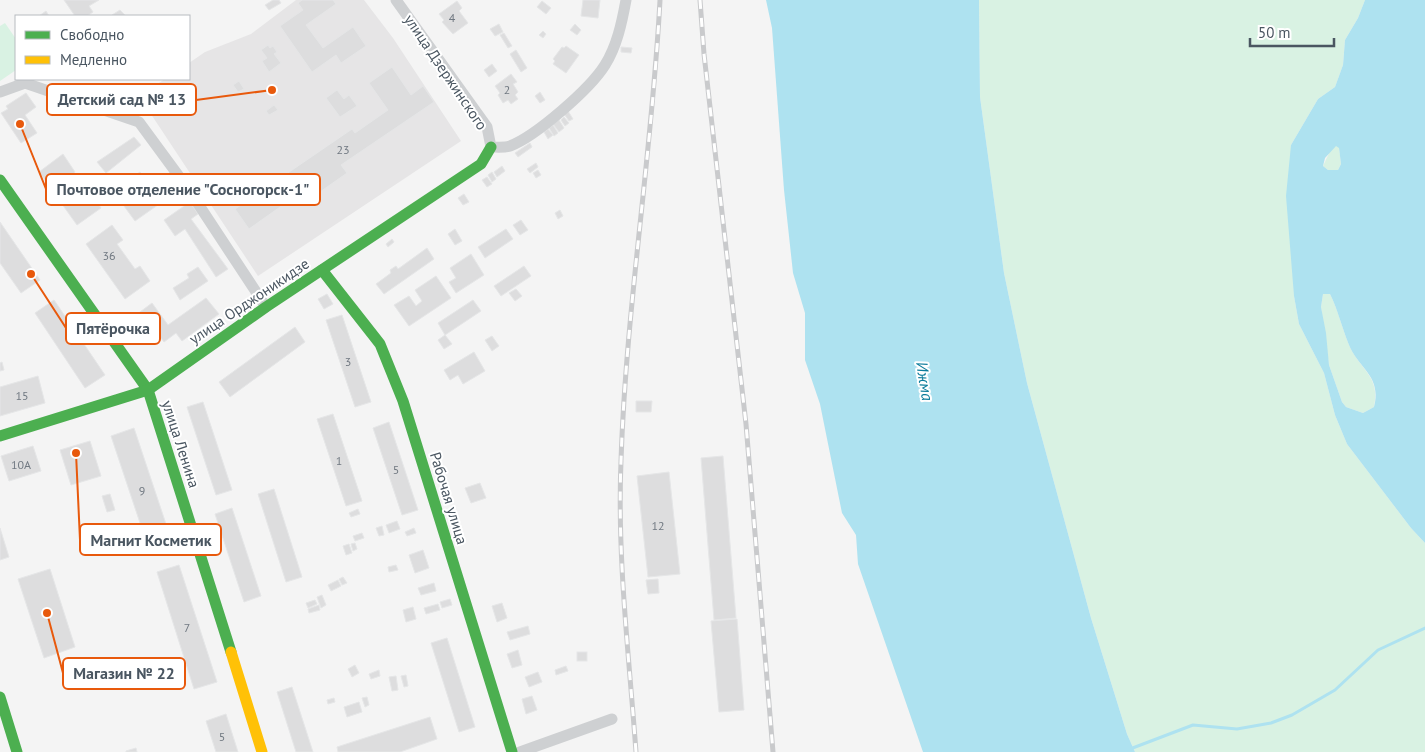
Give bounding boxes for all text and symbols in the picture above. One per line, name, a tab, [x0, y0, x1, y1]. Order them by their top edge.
house number: 4	[449, 10, 456, 25]
street label: улица Дзержинского	[400, 11, 492, 133]
legend	[15, 15, 190, 80]
scale bar	[1250, 15, 1334, 47]
text: 50 m	[1258, 23, 1291, 42]
text: Свободно	[60, 25, 124, 44]
text: Медленно	[60, 50, 127, 69]
house number: 2	[504, 82, 510, 97]
callout: Детский сад № 13	[47, 84, 196, 115]
text: Детский сад № 13	[58, 89, 186, 109]
house number: 23	[336, 142, 350, 157]
callout: Почтовое отделение "Сосногорск-1"	[46, 174, 320, 205]
text: Почтовое отделение "Сосногорск-1"	[57, 179, 309, 199]
house number: 36	[102, 248, 116, 263]
street label: улица Орджоникидзе	[185, 254, 313, 348]
callout: Пятёрочка	[66, 313, 160, 344]
text: Пятёрочка	[76, 318, 150, 338]
house number: 3	[345, 354, 351, 369]
water label: Ижма	[912, 360, 938, 402]
house number: 15	[15, 388, 29, 403]
street label: улица Ленина	[158, 398, 204, 490]
street label: Рабочая улица	[426, 450, 472, 546]
house number: 1	[336, 453, 342, 468]
house number: 10А	[11, 457, 31, 472]
house number: 5	[393, 462, 399, 477]
house number: 9	[139, 483, 145, 498]
house number: 12	[651, 518, 665, 533]
callout: Магнит Косметик	[80, 524, 221, 555]
text: Магнит Косметик	[90, 530, 212, 550]
house number: 7	[184, 620, 190, 635]
callout: Магазин № 22	[63, 658, 185, 689]
text: Магазин № 22	[73, 663, 175, 683]
house number: 5	[219, 729, 225, 744]

